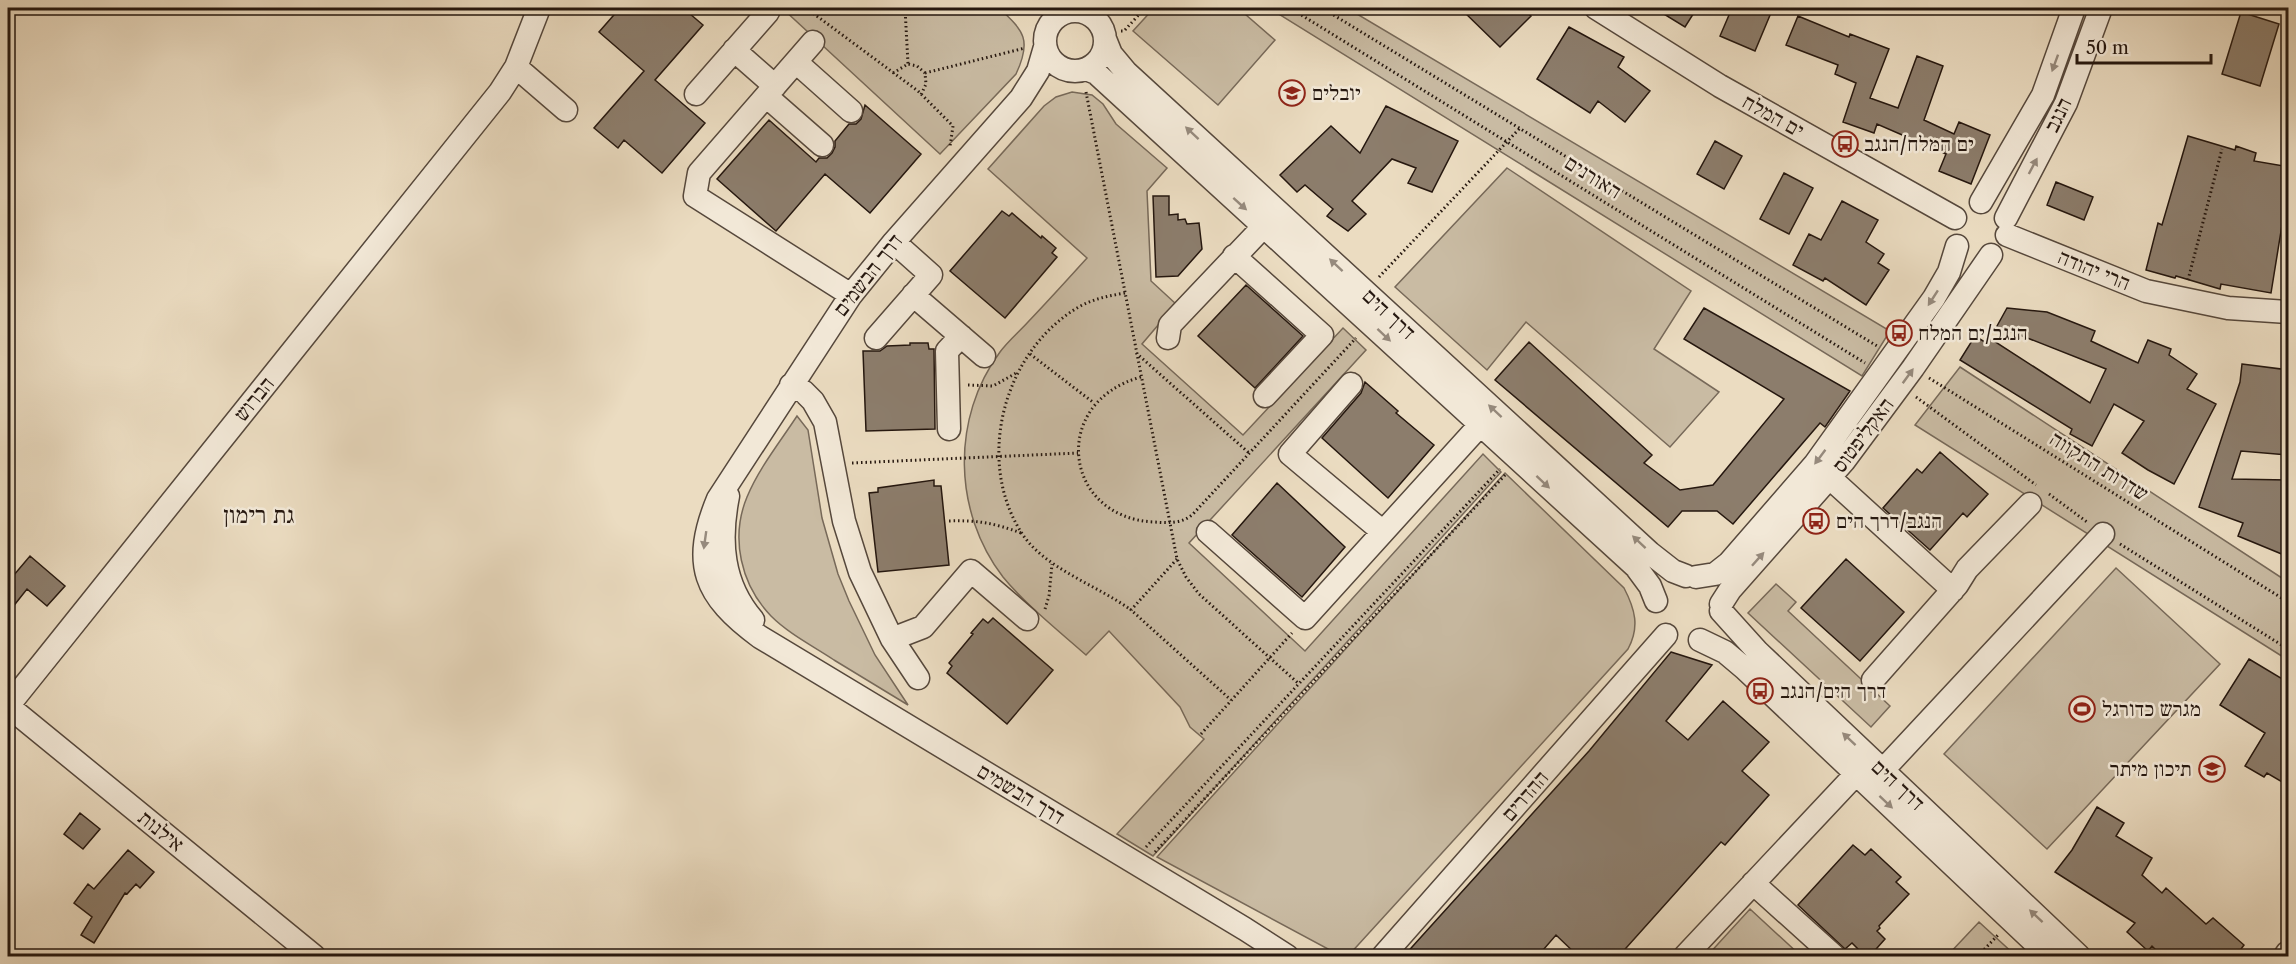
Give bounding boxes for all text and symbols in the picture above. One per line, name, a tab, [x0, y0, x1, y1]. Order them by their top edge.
scale bar	[2077, 27, 2210, 65]
text: 50 m	[2086, 37, 2129, 59]
one-way arrow	[2049, 54, 2059, 72]
school or university icon: יובלים	[1277, 78, 1307, 108]
place label: יובלים	[1312, 80, 1361, 105]
street label: ים המלח	[1738, 88, 1809, 143]
street label: הנגב	[2039, 93, 2077, 136]
one-way arrow	[1185, 127, 1200, 140]
bus stop icon: ים המלח/הנגב	[1830, 129, 1860, 159]
place label: ים המלח/הנגב	[1864, 131, 1974, 156]
street label: האורנים	[1560, 150, 1626, 204]
one-way arrow	[2028, 157, 2038, 174]
one-way arrow	[1232, 197, 1247, 210]
street label: דרך הבשמים	[828, 229, 907, 321]
street label: הרי יהודה	[2054, 244, 2134, 295]
one-way arrow	[1329, 258, 1343, 272]
street label: דרך הים	[1358, 283, 1421, 344]
one-way arrow	[1928, 290, 1939, 307]
bus stop icon: הנגב/ים המלח	[1884, 318, 1914, 348]
place label: הנגב/ים המלח	[1918, 320, 2028, 345]
one-way arrow	[1377, 328, 1391, 342]
one-way arrow	[1901, 368, 1913, 383]
street label: הברוש	[228, 371, 279, 426]
street label: האקליפטוס	[1826, 392, 1899, 477]
one-way arrow	[1488, 405, 1503, 418]
street label: שדרות התקווה	[2045, 425, 2153, 506]
one-way arrow	[1814, 449, 1826, 465]
one-way arrow	[1535, 475, 1550, 488]
district label: גת רימון	[223, 500, 295, 529]
bus stop icon: הנגב/דרך הים	[1801, 506, 1831, 536]
place label: הנגב/דרך הים	[1836, 508, 1942, 533]
one-way arrow	[700, 531, 709, 550]
one-way arrow	[1632, 536, 1646, 550]
one-way arrow	[1751, 552, 1764, 567]
bus stop icon: דרך הים/הנגב	[1745, 676, 1775, 706]
place label: דרך הים/הנגב	[1780, 678, 1886, 703]
sports icon: מגרש כדורגל	[2067, 694, 2097, 724]
place label: מגרש כדורגל	[2102, 696, 2201, 721]
one-way arrow	[1842, 733, 1857, 746]
street label: דרך הים	[1867, 754, 1930, 815]
school or university icon: תיכון מיתר	[2197, 754, 2227, 784]
place label: תיכון מיתר	[2110, 756, 2192, 781]
street label: דרך הבשמים	[973, 758, 1069, 829]
street label: ההדרים	[1496, 765, 1553, 826]
one-way arrow	[1878, 795, 1893, 809]
street label: אילנות	[133, 805, 189, 857]
one-way arrow	[2029, 909, 2044, 923]

